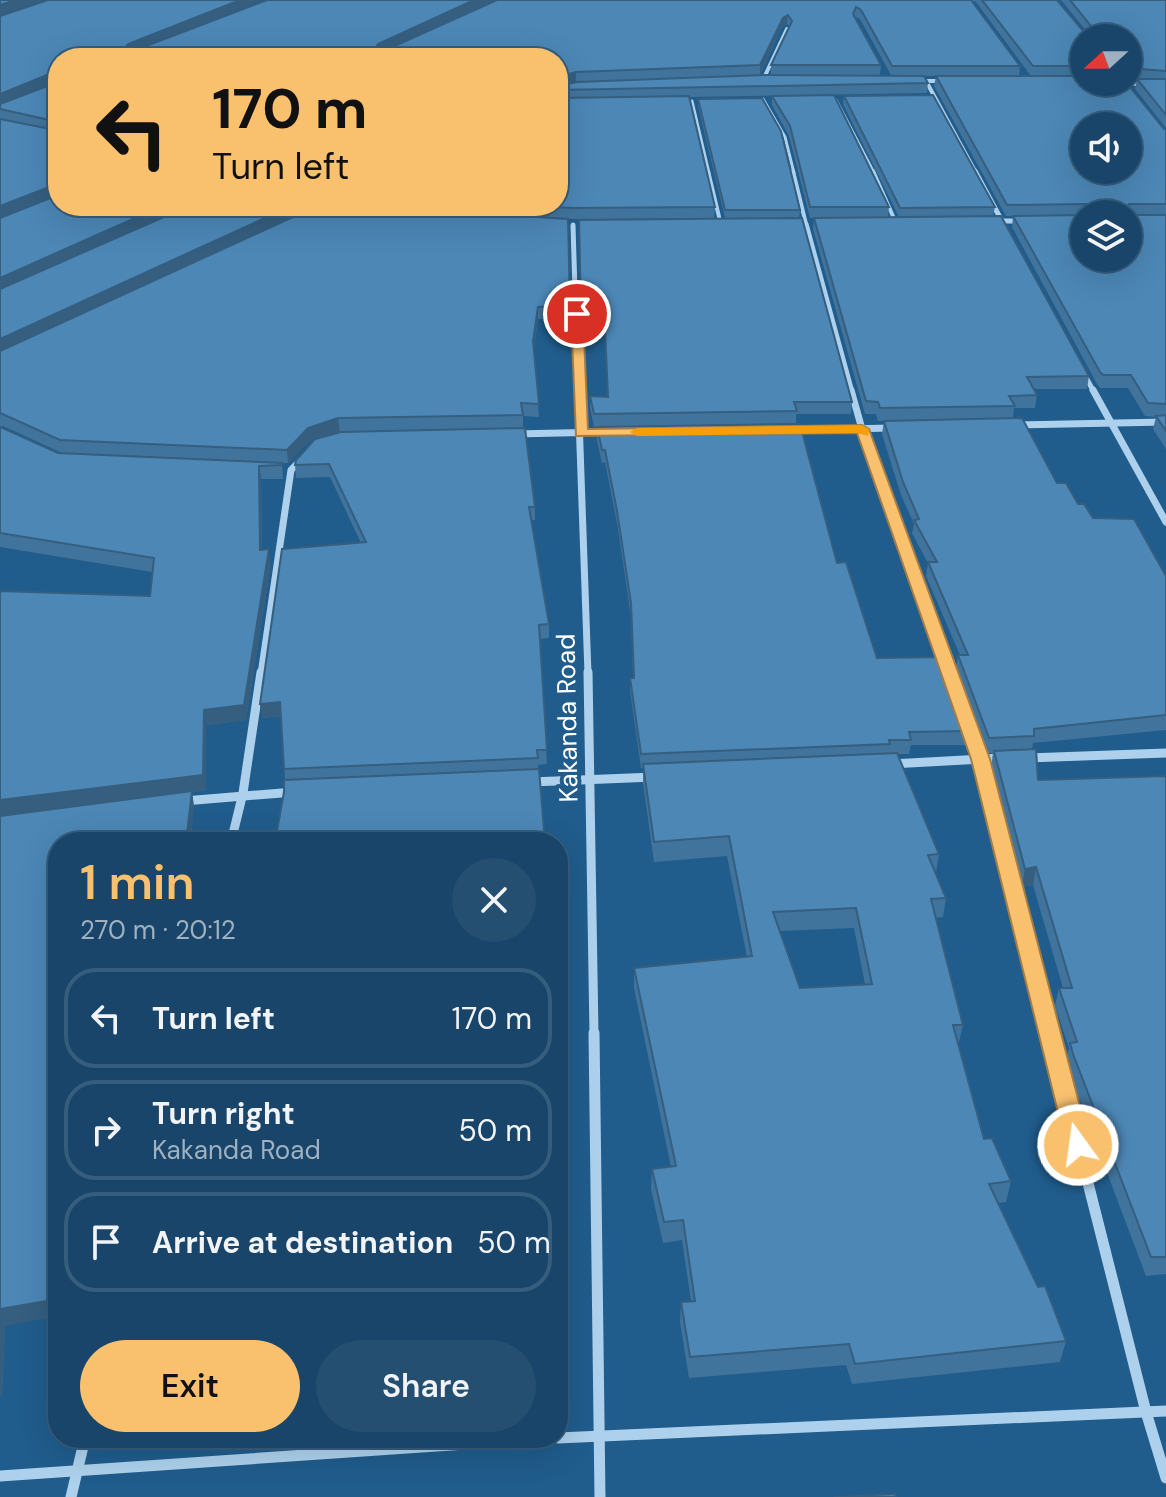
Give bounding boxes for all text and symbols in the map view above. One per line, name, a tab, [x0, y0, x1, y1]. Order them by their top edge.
north arrow	[1070, 24, 1142, 96]
map controls	[1070, 24, 1142, 272]
text: 170 m	[212, 72, 367, 145]
icon: left	[80, 80, 184, 184]
button: sound	[1070, 112, 1142, 184]
text: Turn left	[212, 143, 349, 190]
button: layers	[1070, 200, 1142, 272]
pin	[543, 280, 611, 348]
icon: arrive	[555, 292, 599, 336]
street label: Kakanda Road	[549, 633, 585, 803]
text: 1 min	[80, 851, 195, 914]
button: close	[452, 858, 536, 942]
text: 270 m · 20:12	[80, 913, 236, 947]
icon: left	[84, 996, 128, 1040]
text: Turn left	[152, 999, 275, 1038]
text: 170 m	[452, 999, 532, 1038]
text: Turn right	[152, 1094, 295, 1133]
position arrow	[1036, 1103, 1120, 1187]
icon: right	[84, 1108, 128, 1152]
text: 50 m	[458, 1111, 532, 1150]
text: Kakanda Road	[152, 1133, 321, 1167]
icon: arrive	[84, 1220, 128, 1264]
text: Arrive at destination	[152, 1223, 453, 1262]
text: 50 m	[477, 1223, 551, 1262]
button: Exit	[80, 1340, 300, 1432]
button: Share	[316, 1340, 536, 1432]

